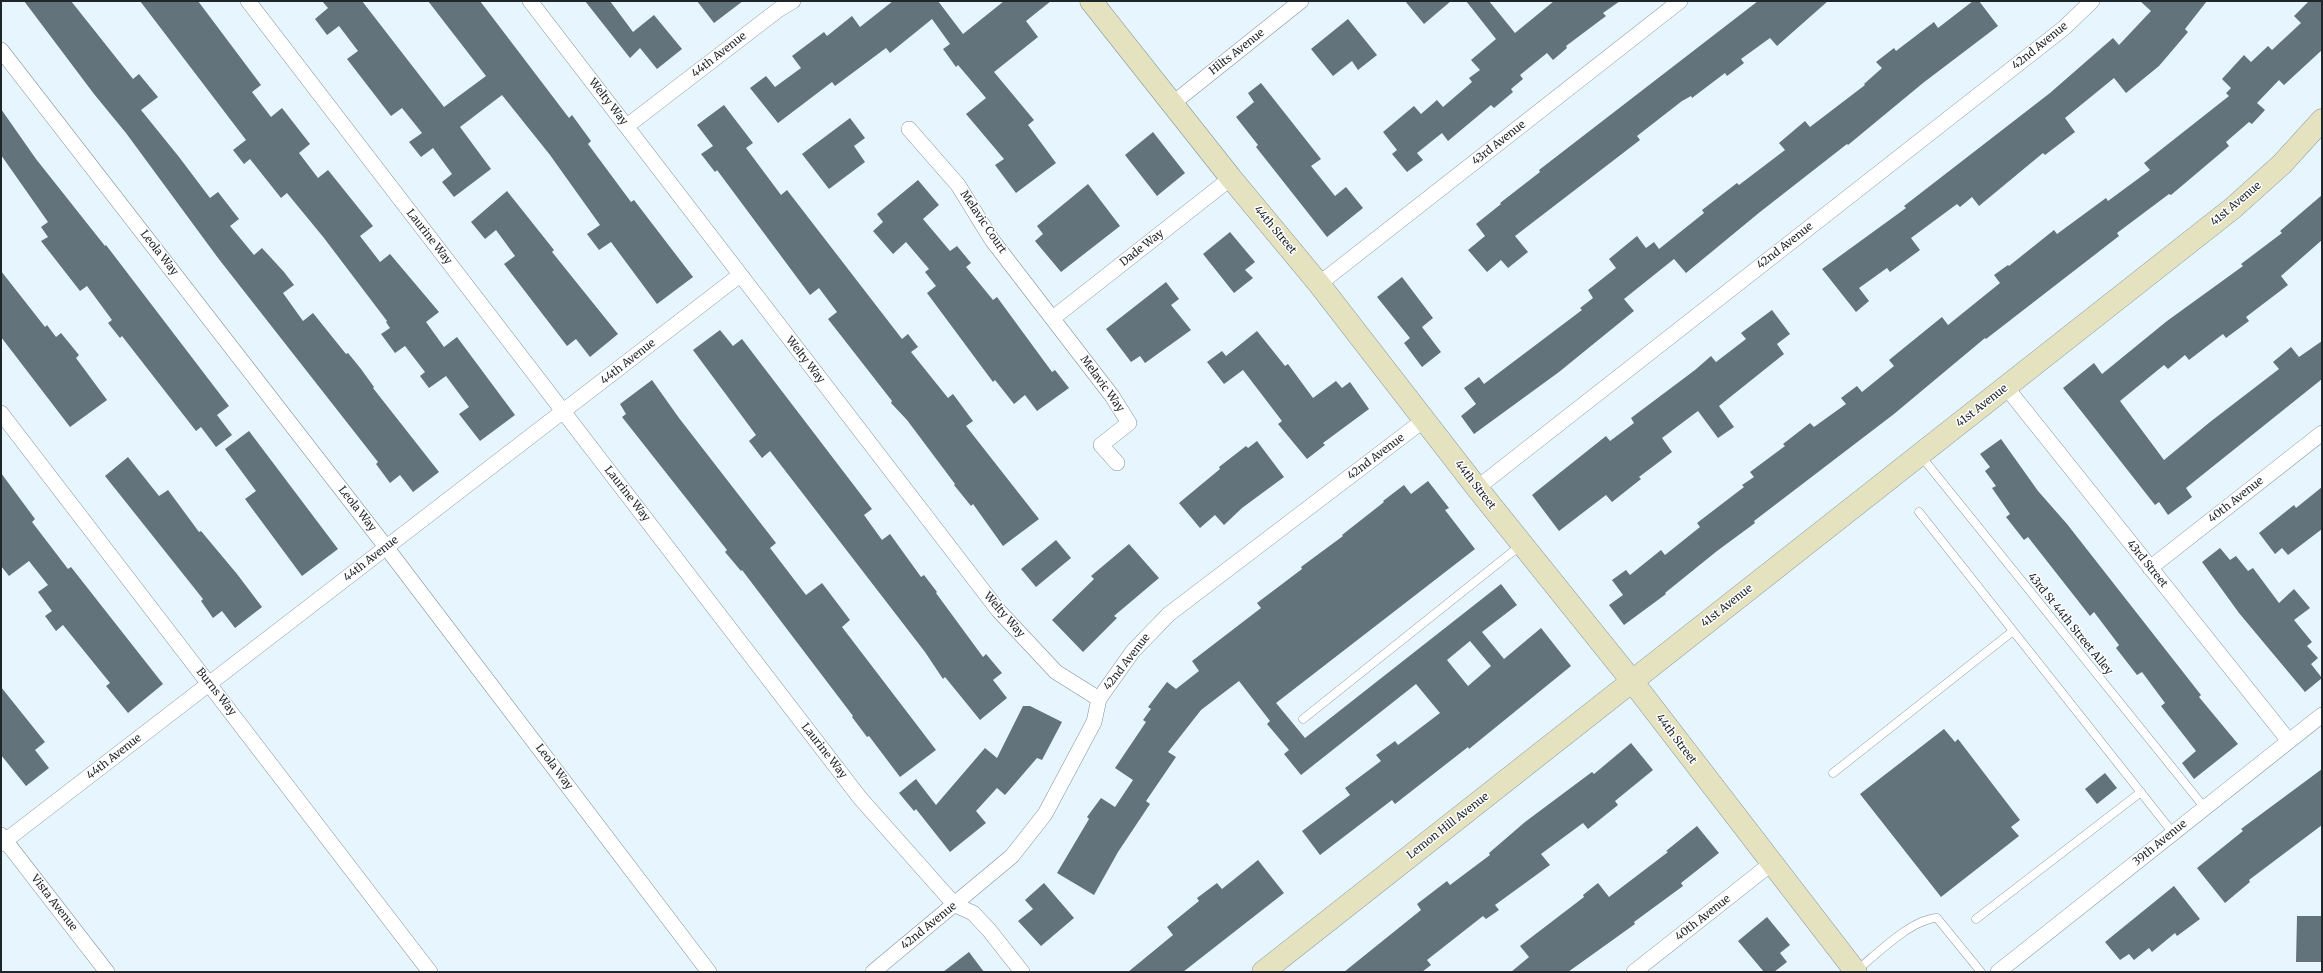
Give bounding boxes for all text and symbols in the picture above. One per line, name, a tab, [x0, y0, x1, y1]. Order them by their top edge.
street label: 42nd Avenue	[2009, 20, 2071, 72]
street label: Hilts Avenue	[1207, 26, 1267, 78]
street label: 44th Avenue	[689, 29, 749, 81]
street label: Welty Way	[586, 76, 630, 128]
street label: 43rd Avenue	[1470, 118, 1528, 168]
street label: 41st Avenue	[2208, 179, 2264, 229]
street label: Melavic Court	[957, 188, 1009, 256]
street label: 44th Street	[1251, 203, 1299, 257]
street label: Laurine Way	[403, 207, 455, 267]
street label: 42nd Avenue	[1754, 220, 1816, 272]
street label: Dade Way	[1117, 227, 1167, 269]
street label: Leola Way	[137, 228, 181, 278]
street label: Welty Way	[783, 334, 827, 386]
street label: 44th Avenue	[598, 336, 658, 388]
street label: Melavic Way	[1077, 353, 1127, 415]
street label: 41st Avenue	[1954, 382, 2010, 430]
street label: 42nd Avenue	[1345, 431, 1407, 483]
street label: 44th Street	[1452, 458, 1498, 512]
street label: Laurine Way	[601, 464, 653, 524]
street label: 40th Avenue	[2206, 474, 2266, 526]
street label: Leola Way	[335, 484, 379, 534]
street label: 44th Avenue	[341, 533, 401, 585]
street label: 43rd Street	[2124, 538, 2170, 590]
street label: 43rd St 44th Street Alley	[2025, 570, 2115, 678]
street label: 41st Avenue	[1699, 582, 1755, 630]
street label: Welty Way	[981, 590, 1027, 640]
street label: 42nd Avenue	[1101, 631, 1153, 693]
street label: Burns Way	[193, 665, 239, 719]
street label: 44th Street	[1653, 711, 1699, 767]
street label: Laurine Way	[798, 721, 850, 781]
street label: 44th Avenue	[84, 731, 144, 783]
street label: Leola Way	[533, 742, 575, 792]
street label: Lemon Hill Avenue	[1404, 790, 1492, 862]
street label: 39th Avenue	[2130, 817, 2190, 869]
street label: Vista Avenue	[28, 872, 80, 934]
street label: 40th Avenue	[1673, 892, 1733, 944]
street label: 42nd Avenue	[898, 900, 960, 952]

